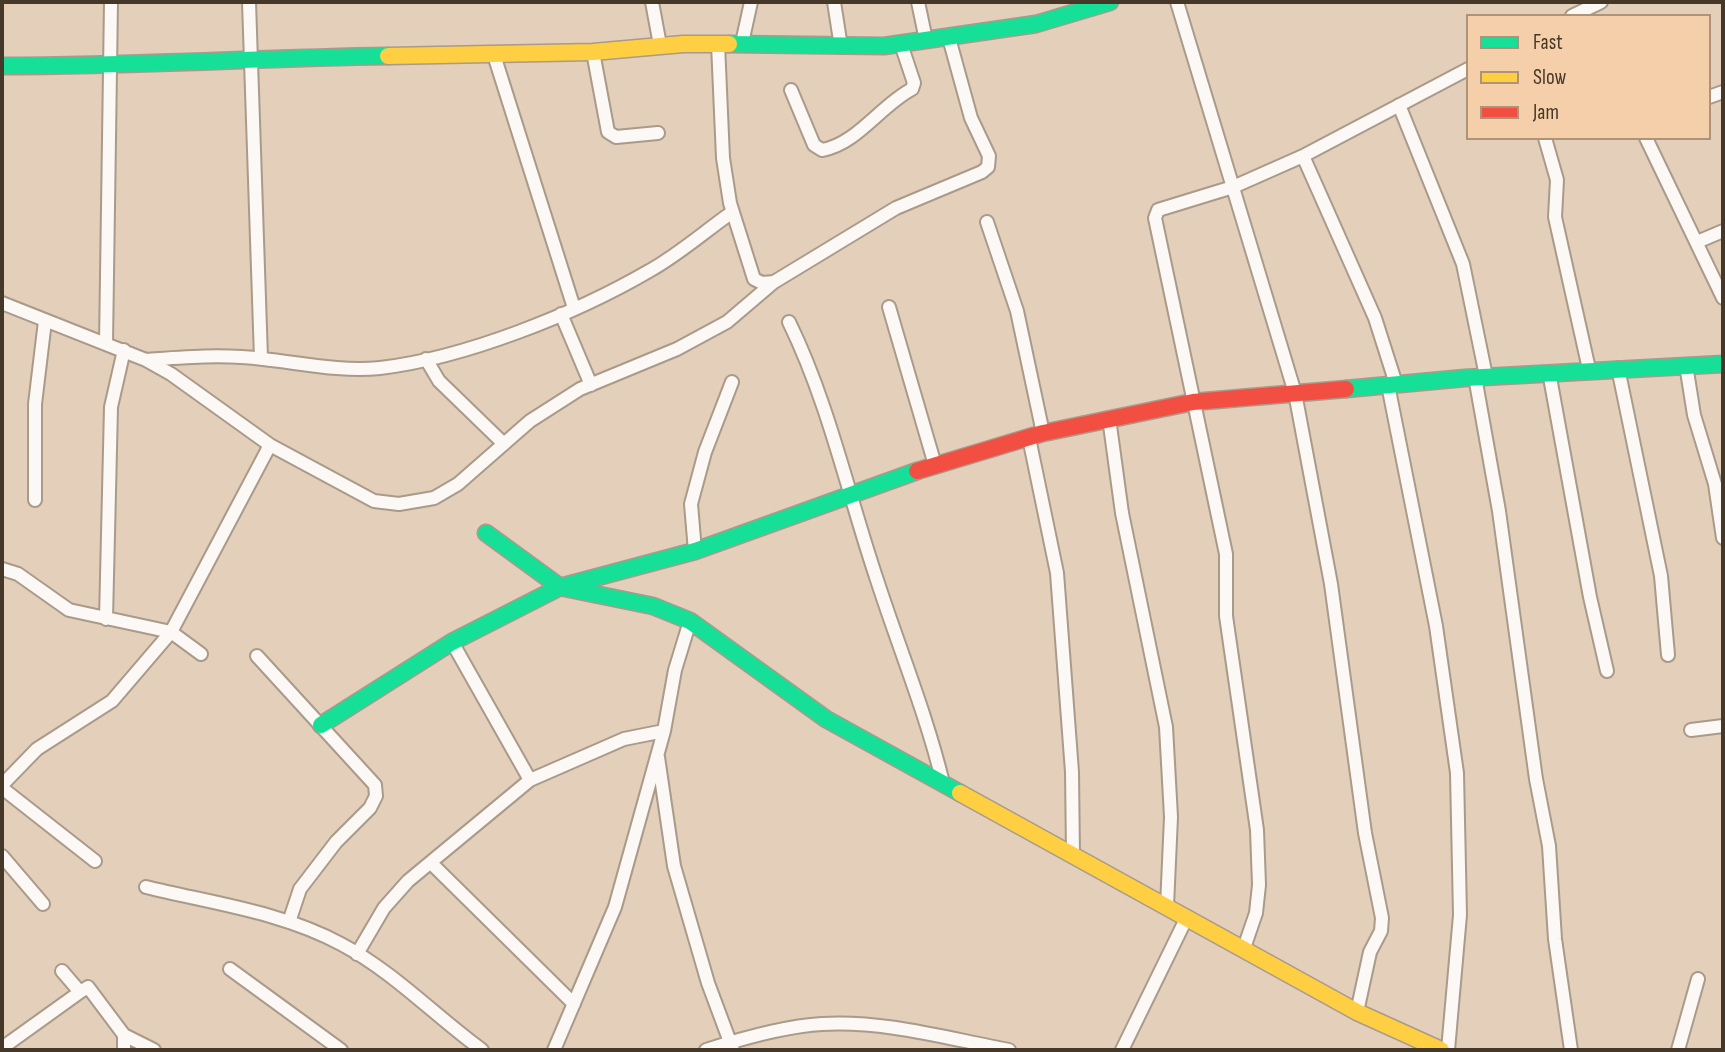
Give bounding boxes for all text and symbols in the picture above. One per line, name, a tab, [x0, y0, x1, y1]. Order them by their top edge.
legend	[1466, 14, 1711, 140]
text: Fast	[1533, 30, 1563, 55]
text: Slow	[1533, 65, 1566, 90]
text: Jam	[1533, 100, 1559, 125]

